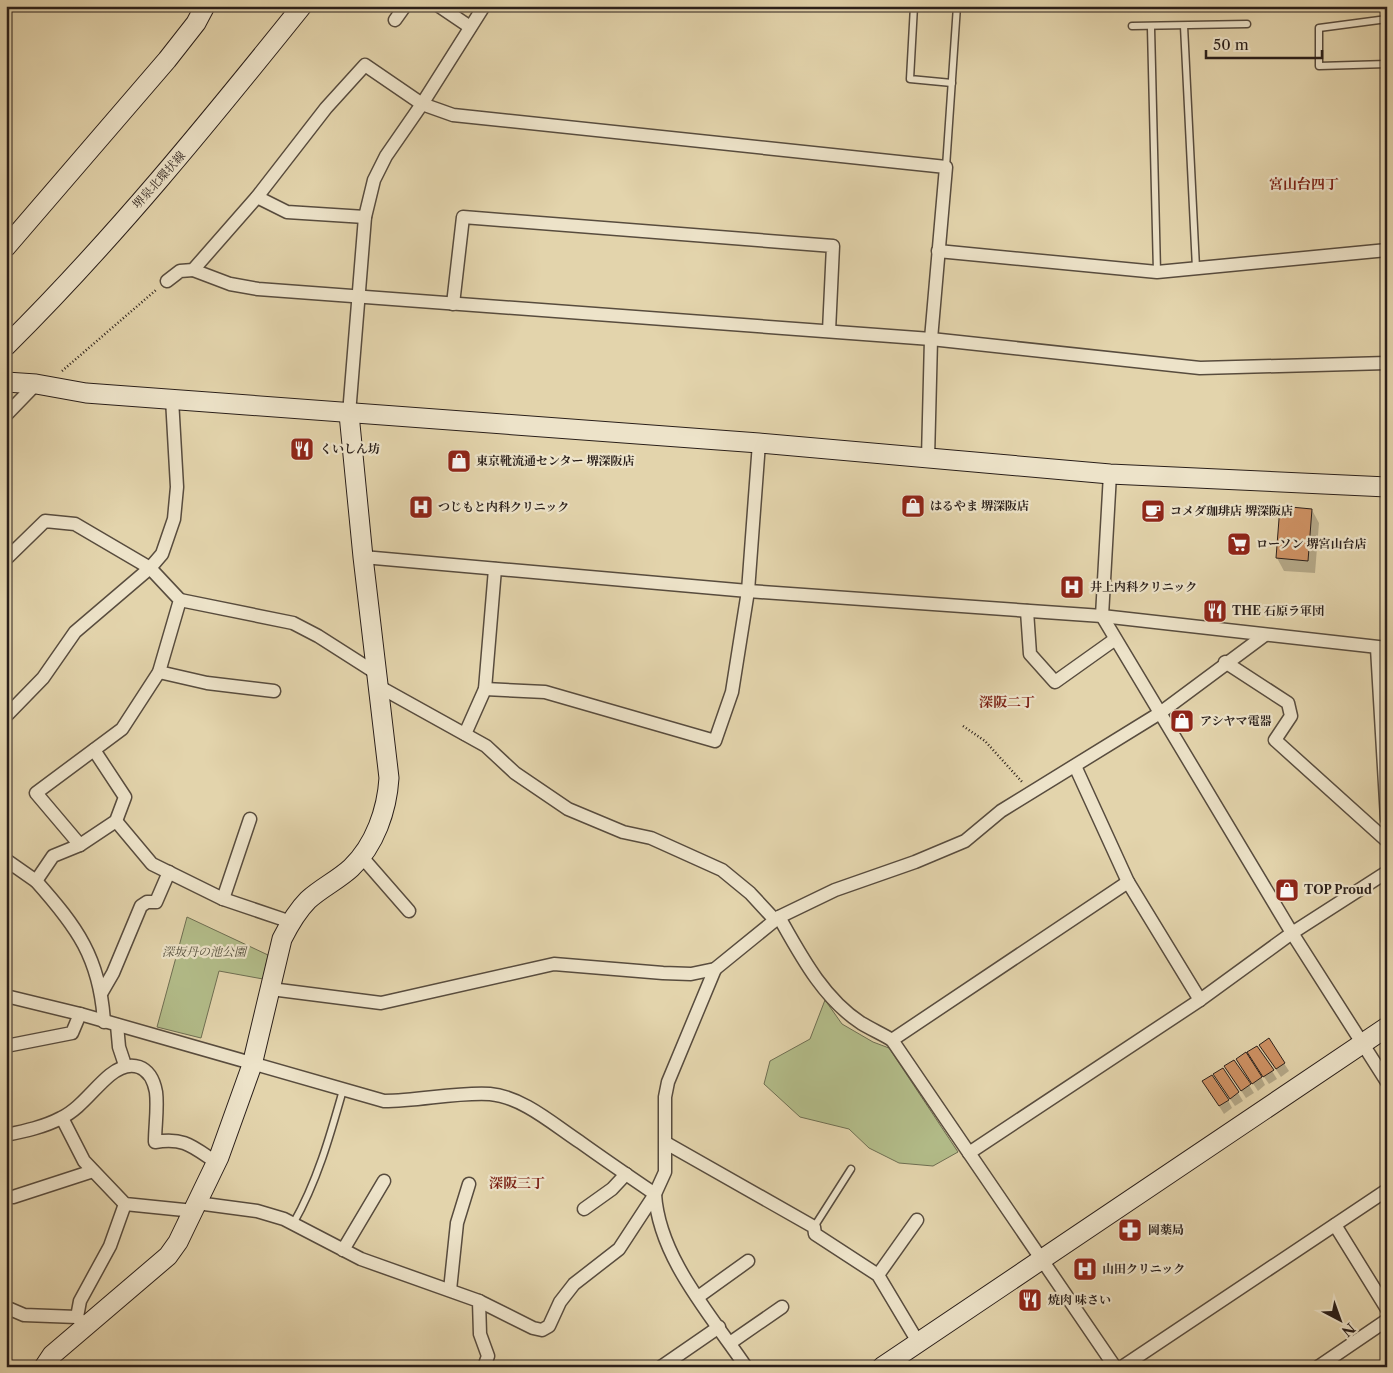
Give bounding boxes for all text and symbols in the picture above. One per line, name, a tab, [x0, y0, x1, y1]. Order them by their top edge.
scale bar	[1206, 28, 1322, 60]
text: 50 m	[1213, 35, 1249, 54]
street label: 堺泉北環状線	[129, 148, 188, 211]
district label: 宮山台四丁	[1269, 175, 1339, 193]
restaurant icon: くいしん坊	[289, 436, 315, 462]
place label: くいしん坊	[320, 441, 380, 456]
shop icon: 東京靴流通センター 堺深阪店	[446, 448, 472, 474]
place label: 東京靴流通センター 堺深阪店	[476, 453, 635, 468]
shop icon: はるやま 堺深阪店	[900, 493, 926, 519]
hospital icon: つじもと内科クリニック	[408, 494, 434, 520]
place label: はるやま 堺深阪店	[930, 498, 1029, 513]
cafe icon: コメダ珈琲店 堺深阪店	[1140, 498, 1166, 524]
place label: つじもと内科クリニック	[438, 499, 569, 514]
place label: コメダ珈琲店 堺深阪店	[1170, 503, 1293, 518]
supermarket icon: ローソン 堺宮山台店	[1226, 531, 1252, 557]
place label: ローソン 堺宮山台店	[1256, 536, 1367, 551]
hospital icon: 井上内科クリニック	[1059, 574, 1085, 600]
place label: 井上内科クリニック	[1090, 579, 1197, 594]
restaurant icon: THE 石原ラ軍団	[1202, 598, 1228, 624]
place label: THE 石原ラ軍団	[1232, 603, 1324, 618]
district label: 深阪二丁	[979, 693, 1035, 711]
shop icon: アシヤマ電器	[1169, 708, 1195, 734]
place label: アシヤマ電器	[1200, 713, 1272, 728]
shop icon: TOP Proud	[1274, 877, 1300, 903]
place label: TOP Proud	[1304, 882, 1372, 897]
park label: 深坂丹の池公園	[162, 944, 248, 959]
district label: 深阪三丁	[489, 1174, 545, 1192]
pharmacy icon: 岡薬局	[1117, 1217, 1143, 1243]
place label: 岡薬局	[1148, 1222, 1184, 1237]
hospital icon: 山田クリニック	[1072, 1256, 1098, 1282]
place label: 山田クリニック	[1102, 1261, 1185, 1276]
restaurant icon: 焼肉 味さい	[1017, 1287, 1043, 1313]
place label: 焼肉 味さい	[1048, 1292, 1111, 1307]
north arrow	[1316, 1296, 1366, 1346]
text: N	[1338, 1319, 1359, 1341]

